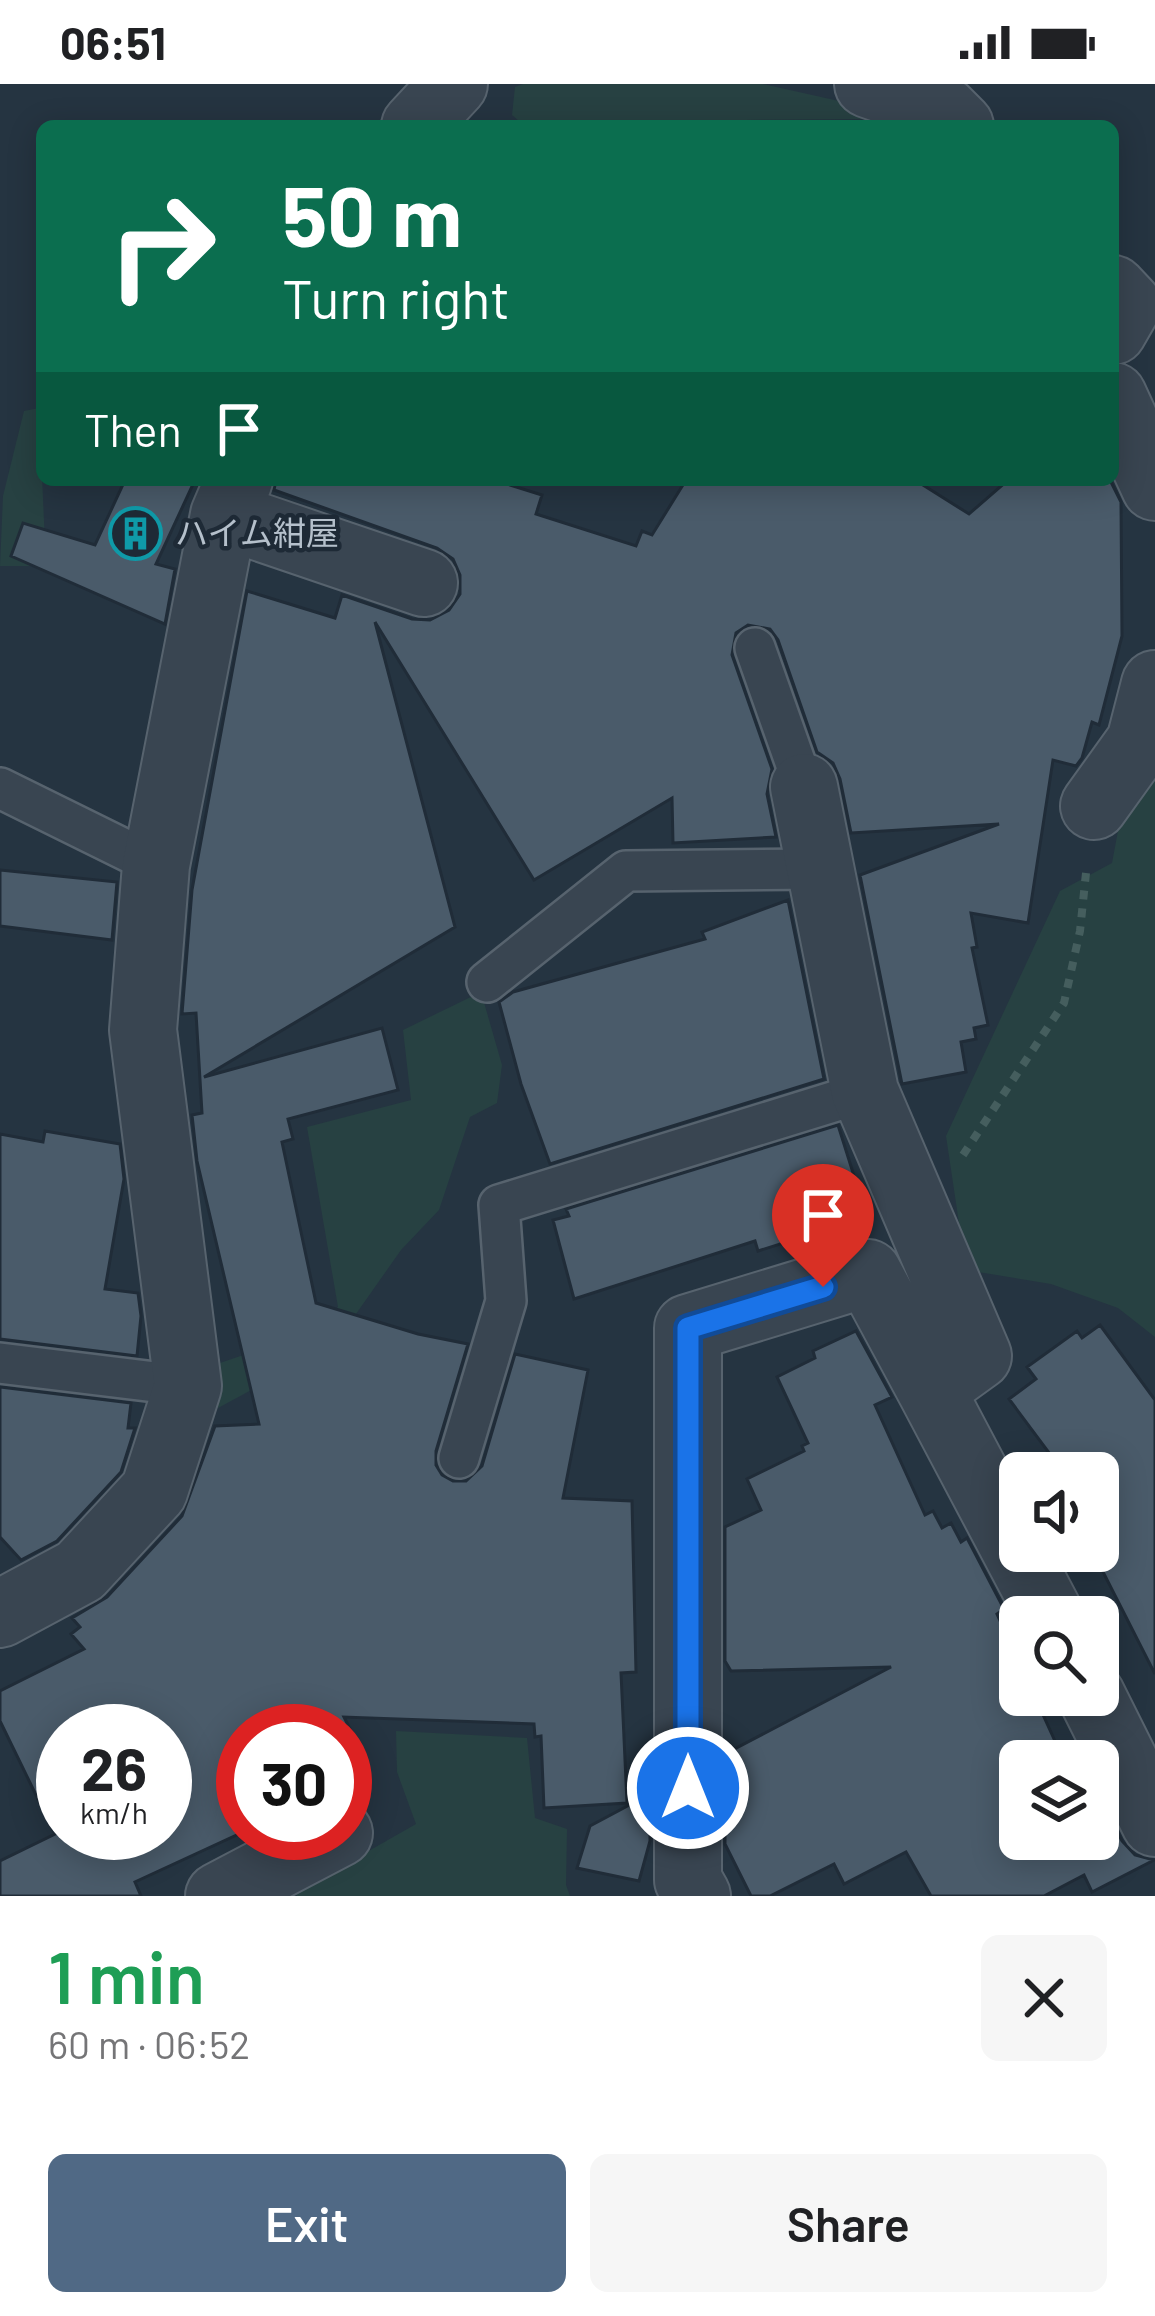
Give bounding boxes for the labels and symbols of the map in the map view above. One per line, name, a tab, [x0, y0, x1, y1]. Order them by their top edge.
building icon: ハイム紺屋	[108, 505, 164, 561]
place label: ハイム紺屋	[175, 512, 339, 552]
pin	[772, 1164, 874, 1287]
speed limit sign: 30	[216, 1704, 372, 1860]
position arrow	[625, 1725, 751, 1851]

